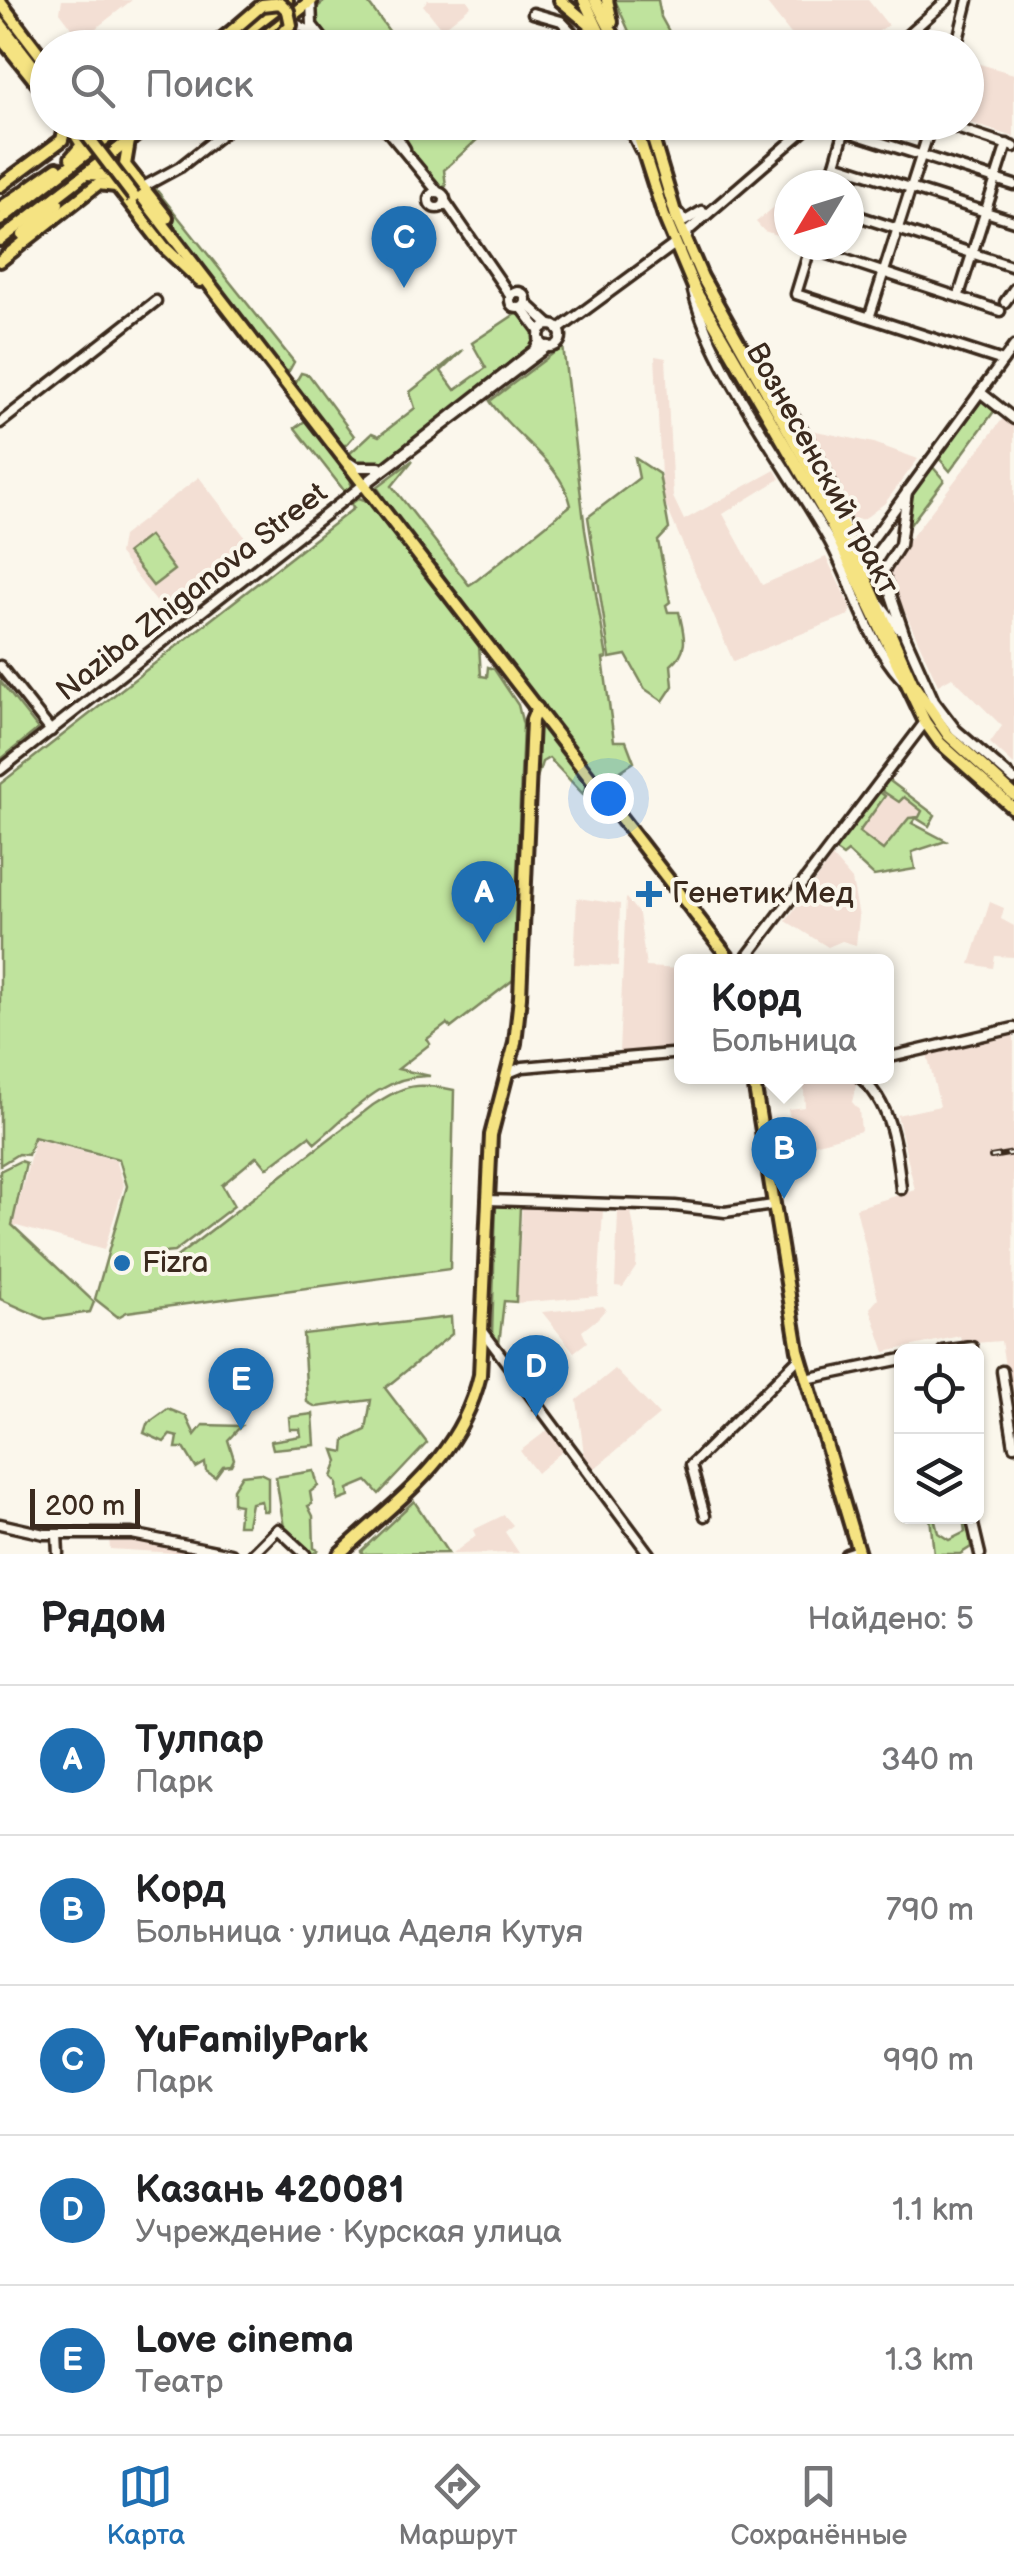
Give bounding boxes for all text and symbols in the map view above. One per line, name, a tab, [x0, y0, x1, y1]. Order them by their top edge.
search box	[30, 30, 984, 140]
icon: search	[65, 58, 120, 113]
text: Поиск	[145, 63, 253, 108]
north arrow	[774, 170, 864, 260]
pin: C	[372, 206, 436, 288]
street label: Вознесенский тракт	[738, 337, 906, 601]
street label: Naziba Zhiganova Street	[49, 475, 335, 709]
your location	[583, 773, 634, 824]
pin: A	[452, 860, 516, 943]
place label: Генетик Мед	[672, 876, 854, 912]
marker: Генетик Мед	[636, 881, 662, 907]
popup	[674, 954, 894, 1084]
text: Корд	[711, 977, 801, 1022]
text: Больница	[711, 1022, 857, 1061]
pin: B	[752, 1116, 816, 1199]
place label: Fizra	[142, 1245, 208, 1281]
marker: Fizra	[111, 1252, 133, 1274]
pin: D	[504, 1334, 568, 1417]
map controls	[894, 1344, 984, 1524]
button: locate	[894, 1344, 984, 1434]
pin: E	[208, 1348, 274, 1430]
button: layers	[894, 1434, 984, 1524]
scale bar	[30, 1484, 140, 1528]
text: 200 m	[45, 1490, 125, 1523]
text: Рядом	[40, 1594, 167, 1645]
text: Найдено: 5	[808, 1600, 974, 1639]
text: Тулпар	[135, 1718, 264, 1763]
text: A	[63, 1741, 82, 1780]
text: 340 m	[881, 1741, 974, 1780]
text: Парк	[135, 1763, 213, 1802]
text: Корд	[135, 1868, 225, 1913]
text: B	[61, 1891, 84, 1930]
text: 790 m	[886, 1891, 974, 1930]
text: Больница · улица Аделя Кутуя	[135, 1913, 583, 1952]
text: YuFamilyPark	[135, 2018, 368, 2063]
text: C	[61, 2041, 84, 2080]
text: 990 m	[883, 2041, 974, 2080]
text: Парк	[135, 2063, 213, 2102]
text: Казань 420081	[135, 2168, 405, 2213]
text: D	[61, 2191, 84, 2230]
text: 1.1 km	[892, 2191, 974, 2230]
text: Учреждение · Курская улица	[135, 2213, 562, 2252]
text: Love cinema	[135, 2318, 354, 2363]
text: E	[62, 2341, 83, 2380]
text: 1.3 km	[885, 2341, 974, 2380]
text: Театр	[135, 2363, 223, 2402]
tab: Карта	[107, 2459, 185, 2552]
tab: Маршрут	[398, 2459, 517, 2552]
tab: Сохранённые	[731, 2459, 907, 2552]

